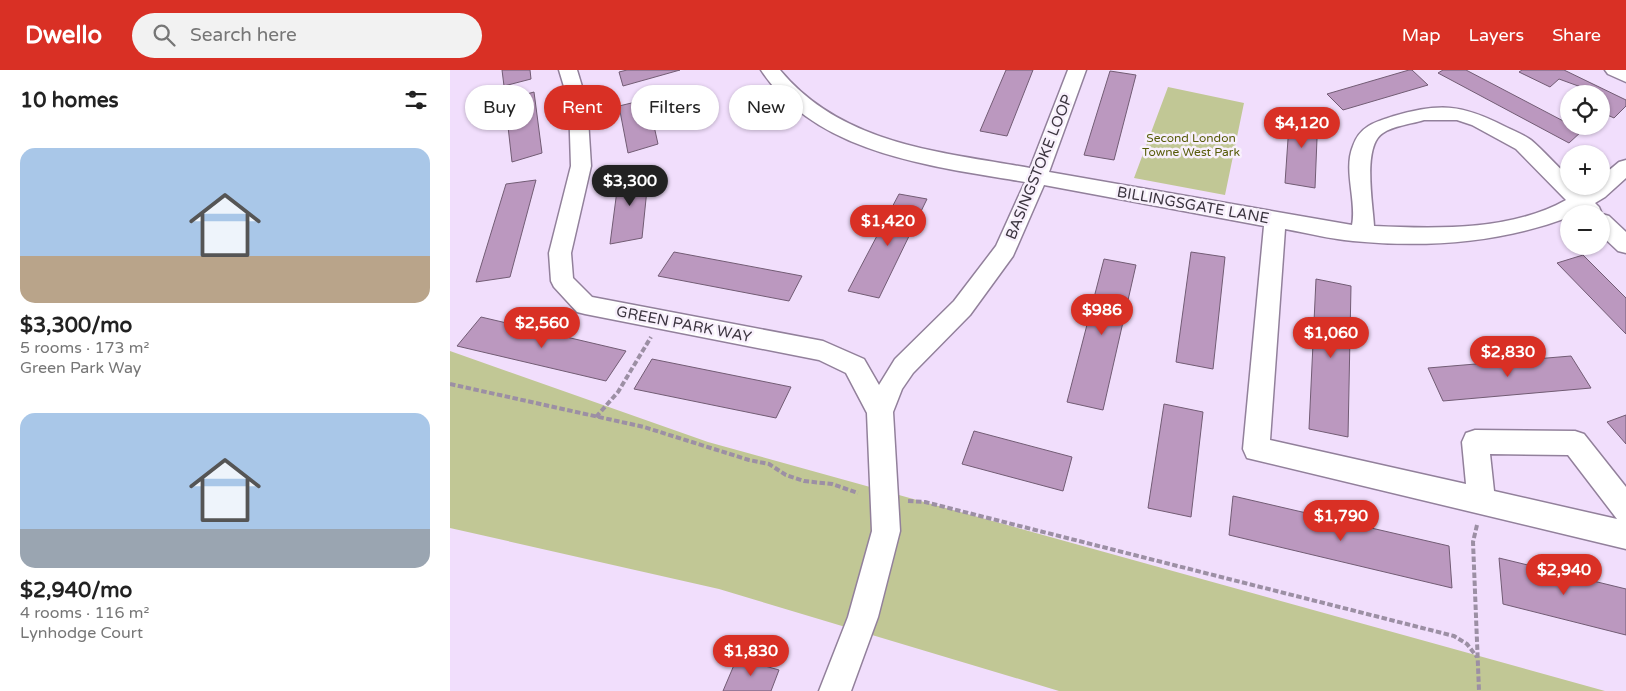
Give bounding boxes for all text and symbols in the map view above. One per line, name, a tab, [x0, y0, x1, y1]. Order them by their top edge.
search box	[132, 13, 482, 58]
text: Dwello	[25, 21, 102, 50]
icon: search	[150, 21, 178, 49]
text: Search here	[190, 24, 297, 46]
text: Map	[1402, 24, 1441, 46]
text: Layers	[1469, 24, 1524, 46]
text: Share	[1552, 24, 1601, 46]
chip: Buy	[465, 85, 534, 130]
chip: Rent	[544, 85, 621, 130]
chip: Filters	[631, 85, 719, 130]
chip: New	[729, 85, 803, 130]
map controls	[1560, 85, 1610, 255]
button: locate	[1560, 85, 1610, 135]
icon: filters	[402, 86, 430, 114]
text: 10 homes	[20, 88, 119, 113]
street label: BASINGSTOKE LOOP	[1002, 92, 1076, 242]
pin: $4,120	[1261, 106, 1343, 149]
text: $4,120	[1275, 113, 1329, 133]
park label: Second London Towne West Park	[1142, 131, 1240, 159]
button: +	[1560, 145, 1610, 195]
pin: $3,300	[589, 164, 671, 207]
text: $3,300	[603, 171, 657, 191]
icon: home	[180, 180, 270, 270]
street label: BILLINGSGATE LANE	[1115, 183, 1271, 227]
pin: $1,420	[847, 204, 929, 247]
button: −	[1560, 205, 1610, 255]
text: $1,420	[861, 211, 915, 231]
pin: $986	[1072, 294, 1132, 336]
text: $986	[1082, 300, 1122, 320]
street label: GREEN PARK WAY	[615, 302, 754, 346]
pin: $2,560	[501, 306, 583, 349]
text: $3,300/mo	[20, 313, 132, 338]
text: $2,560	[515, 313, 569, 333]
pin: $1,060	[1290, 316, 1372, 359]
text: $1,060	[1304, 323, 1358, 343]
pin: $2,830	[1467, 336, 1549, 378]
text: 5 rooms · 173 m²	[20, 338, 149, 358]
text: $2,830	[1481, 342, 1535, 362]
text: Green Park Way	[20, 358, 141, 378]
icon: home	[180, 445, 270, 535]
pin: $1,790	[1300, 500, 1382, 542]
text: $1,790	[1314, 506, 1368, 526]
pin: $2,940	[1523, 554, 1605, 596]
text: $2,940	[1537, 560, 1591, 580]
text: $2,940/mo	[20, 578, 132, 603]
text: 4 rooms · 116 m²	[20, 603, 149, 623]
text: Lynhodge Court	[20, 623, 143, 643]
pin: $1,830	[710, 634, 792, 677]
text: $1,830	[724, 641, 778, 661]

